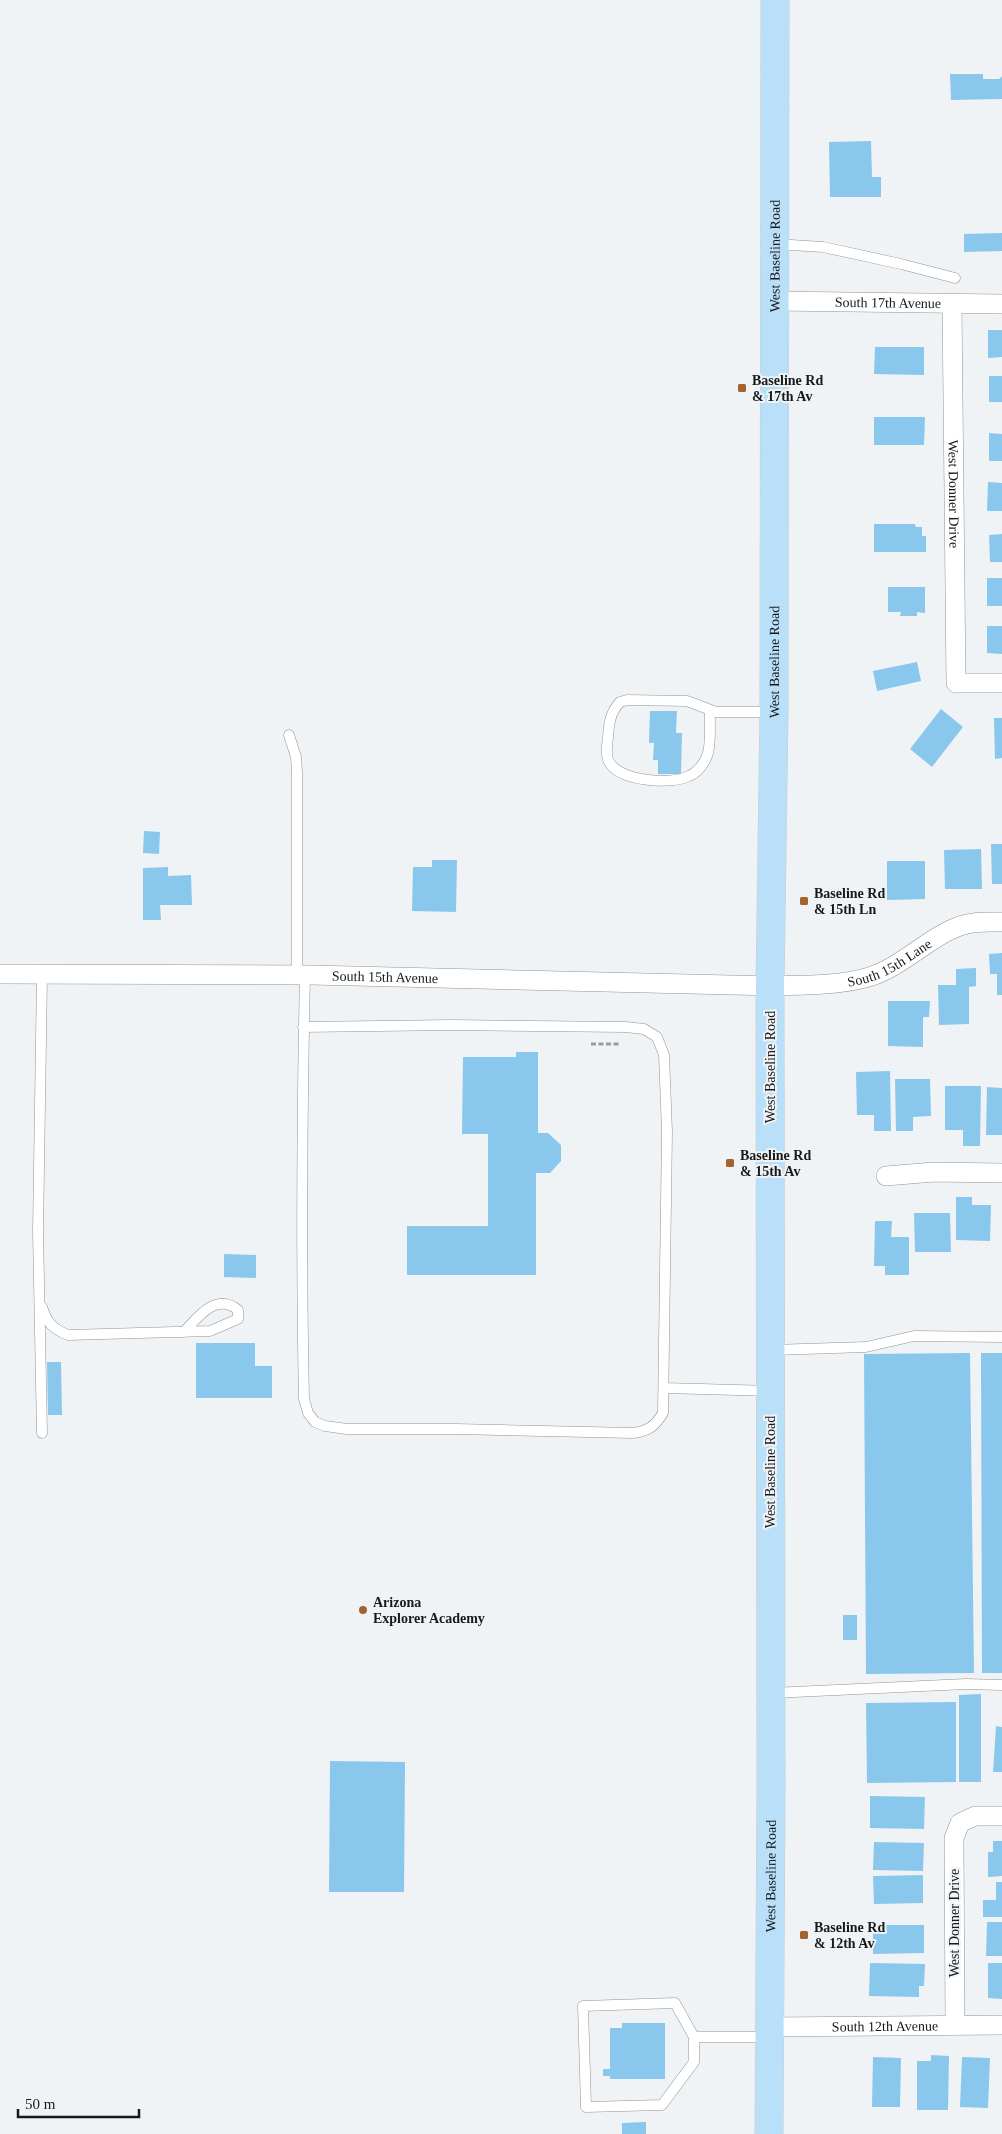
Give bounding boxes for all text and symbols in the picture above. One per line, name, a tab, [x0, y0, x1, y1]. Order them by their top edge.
street label: West Baseline Road	[768, 200, 783, 312]
street label: South 17th Avenue	[835, 295, 941, 311]
place label: Baseline Rd & 17th Av	[752, 373, 823, 404]
marker: Baseline Rd & 17th Av	[736, 382, 748, 394]
street label: West Donner Drive	[945, 440, 962, 548]
street label: West Baseline Road	[767, 606, 782, 718]
place label: Baseline Rd & 15th Ln	[814, 886, 885, 917]
marker: Baseline Rd & 15th Ln	[798, 895, 810, 907]
street label: South 15th Lane	[846, 936, 934, 990]
street label: South 15th Avenue	[332, 969, 438, 986]
street label: West Baseline Road	[763, 1011, 778, 1123]
place label: Baseline Rd & 15th Av	[740, 1148, 811, 1179]
marker: Baseline Rd & 15th Av	[724, 1157, 736, 1169]
street label: West Baseline Road	[763, 1416, 778, 1528]
place label: Arizona Explorer Academy	[373, 1595, 485, 1626]
marker: Arizona Explorer Academy	[357, 1604, 369, 1616]
street label: West Baseline Road	[763, 1820, 779, 1932]
street label: West Donner Drive	[947, 1869, 962, 1977]
place label: Baseline Rd & 12th Av	[814, 1920, 885, 1951]
marker: Baseline Rd & 12th Av	[798, 1929, 810, 1941]
street label: South 12th Avenue	[832, 2019, 938, 2034]
scale bar	[18, 2086, 139, 2118]
text: 50 m	[25, 2096, 56, 2112]

